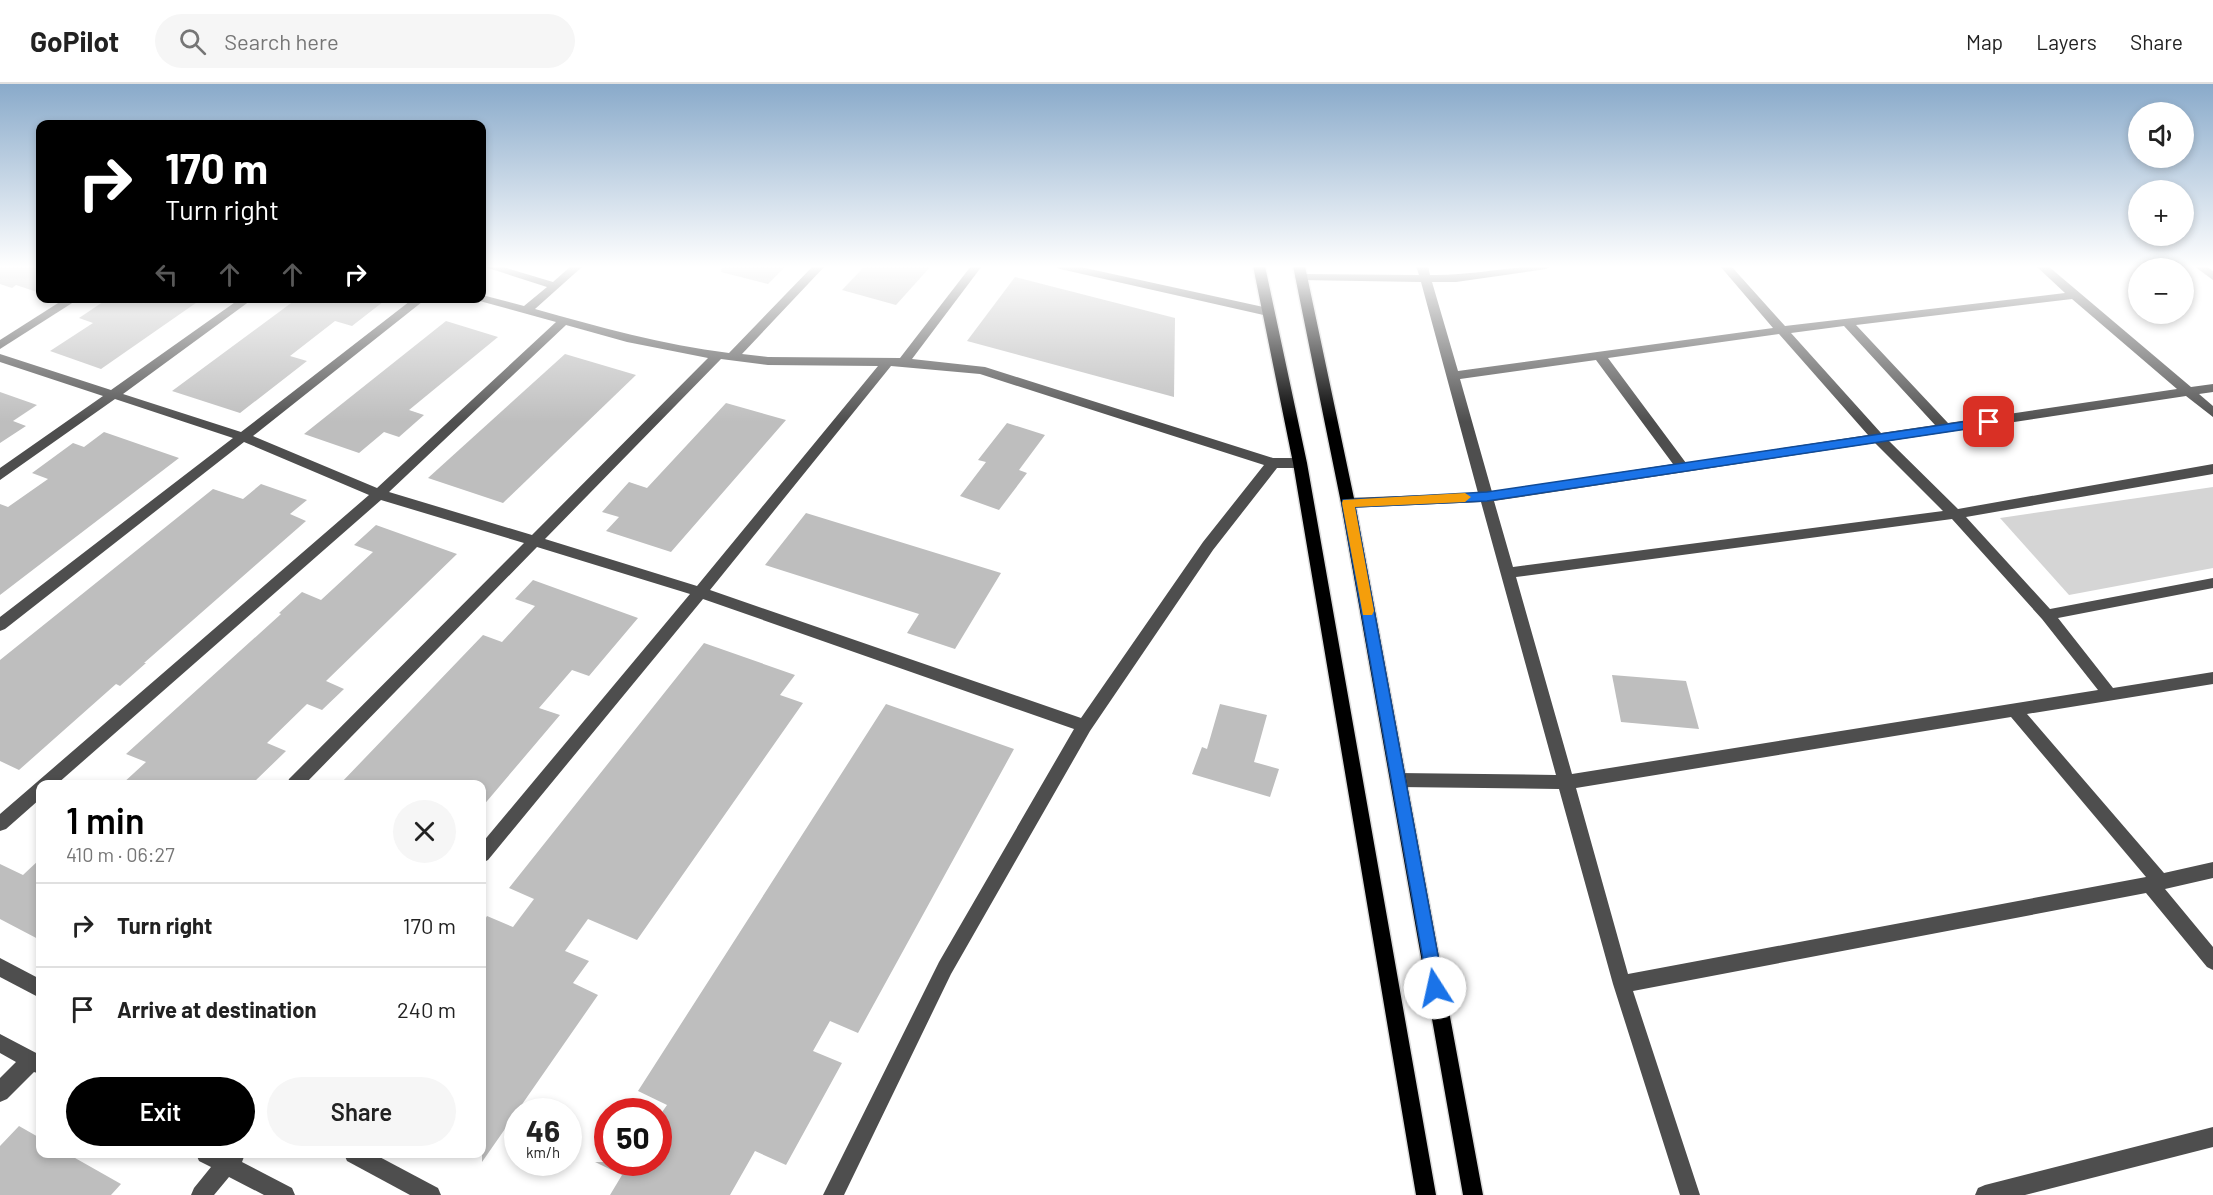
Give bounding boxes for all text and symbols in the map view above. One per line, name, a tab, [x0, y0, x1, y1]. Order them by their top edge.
search box	[155, 14, 575, 68]
text: GoPilot	[30, 24, 119, 58]
icon: search	[176, 25, 209, 58]
text: Search here	[224, 28, 339, 54]
text: Map	[1966, 29, 2003, 54]
text: Layers	[2036, 29, 2097, 54]
text: Share	[2130, 29, 2183, 54]
map controls	[2128, 102, 2194, 324]
button: sound	[2128, 102, 2194, 168]
text: 170 m	[165, 142, 268, 192]
icon: right	[66, 144, 144, 222]
button: +	[2128, 180, 2194, 246]
text: Turn right	[165, 193, 279, 225]
icon: left	[150, 258, 183, 291]
icon: ahead	[213, 258, 246, 291]
icon: ahead	[276, 258, 309, 291]
icon: right	[339, 258, 372, 291]
button: −	[2128, 258, 2194, 324]
pin	[1963, 396, 2014, 447]
icon: arrive	[1972, 405, 2005, 438]
text: 1 min	[66, 798, 145, 841]
button: close	[393, 800, 456, 863]
text: 410 m · 06:27	[66, 842, 175, 866]
icon: right	[66, 909, 99, 942]
text: Turn right	[117, 912, 212, 938]
text: 170 m	[403, 912, 456, 938]
position arrow	[1403, 956, 1467, 1020]
icon: arrive	[66, 993, 99, 1026]
text: Arrive at destination	[117, 996, 316, 1022]
text: 240 m	[397, 996, 456, 1022]
button: Exit	[66, 1077, 255, 1146]
button: Share	[267, 1077, 456, 1146]
speed limit sign: 50	[594, 1098, 672, 1176]
text: 46	[526, 1112, 560, 1148]
text: km/h	[526, 1143, 560, 1161]

